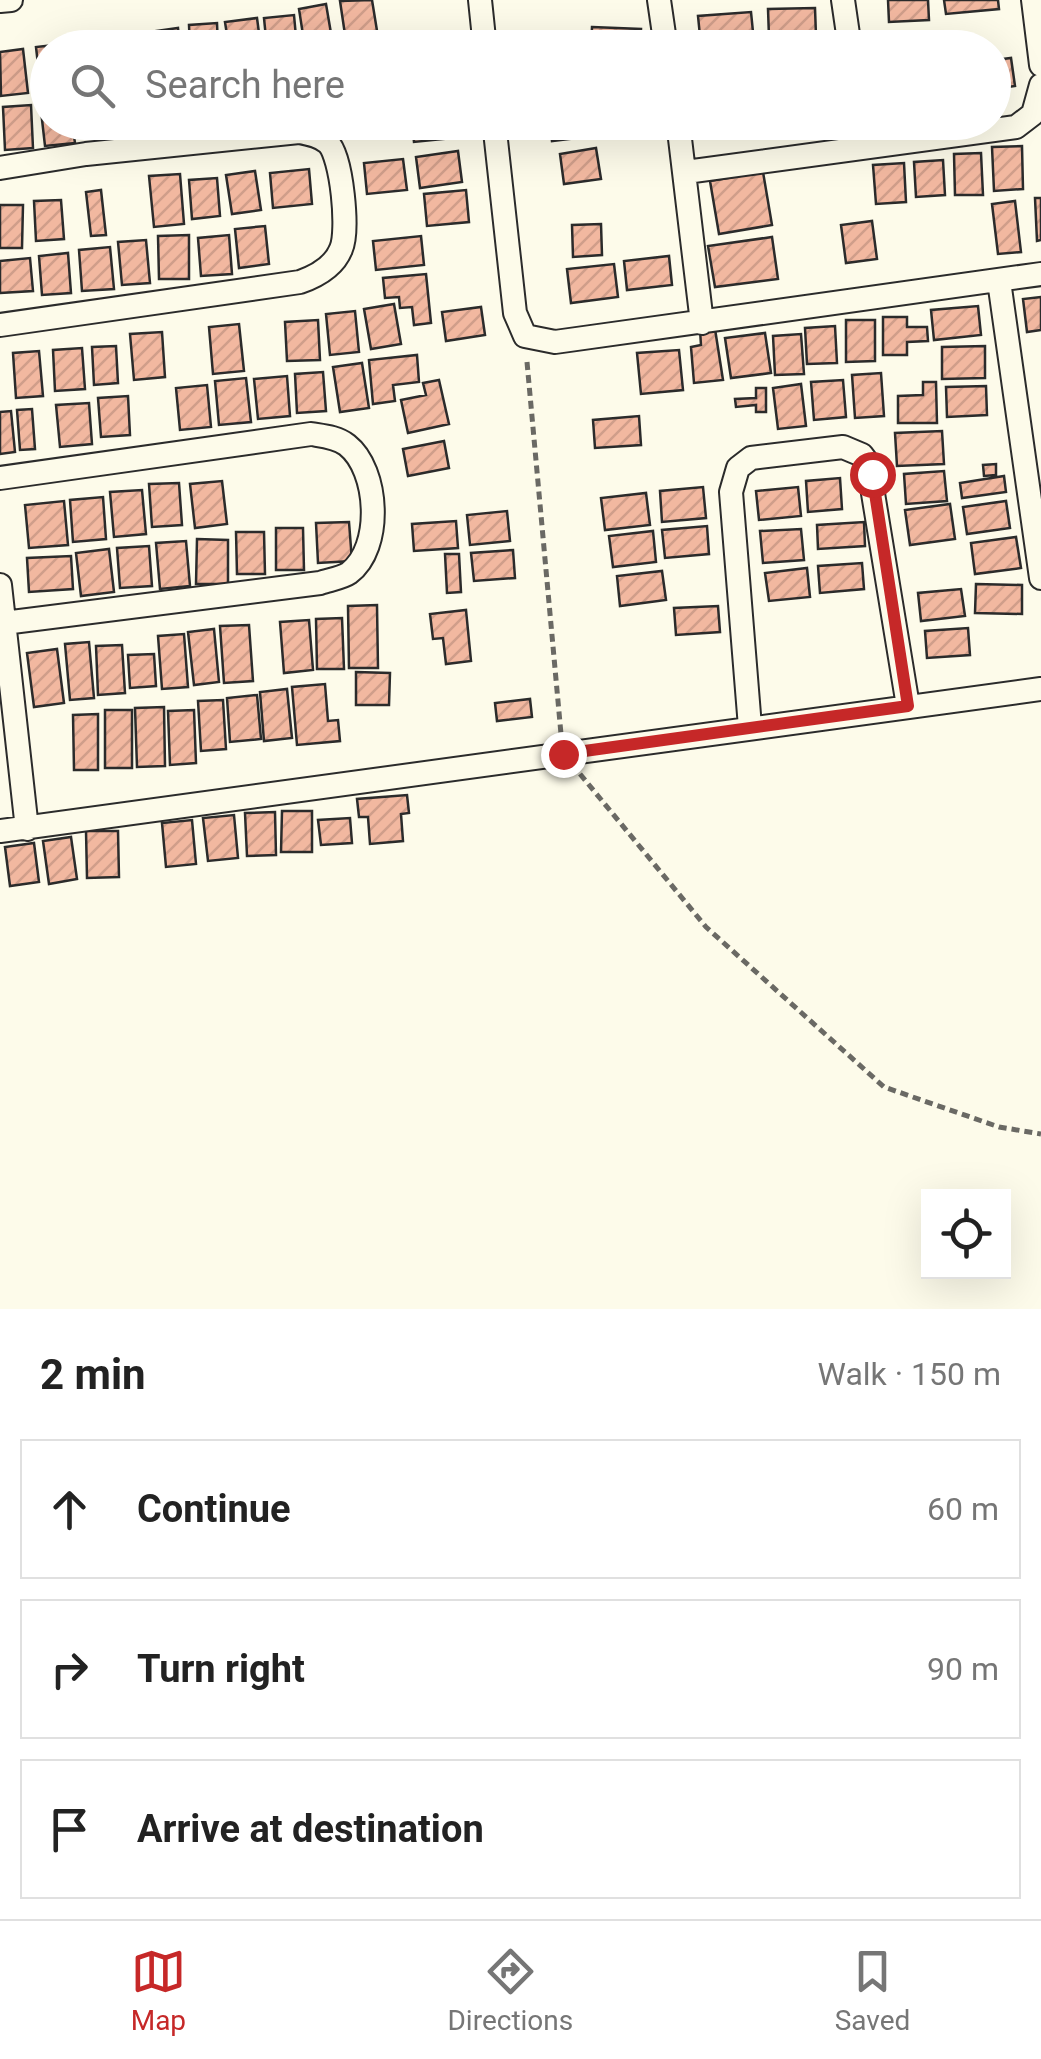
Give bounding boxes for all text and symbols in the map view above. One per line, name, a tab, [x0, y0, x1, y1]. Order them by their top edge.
search box	[30, 30, 1011, 140]
icon: search	[65, 58, 120, 113]
text: Search here	[145, 63, 345, 107]
route start	[850, 452, 896, 498]
route end	[541, 732, 587, 778]
map controls	[921, 1189, 1011, 1279]
button: locate	[921, 1189, 1011, 1279]
text: 2 min	[40, 1350, 146, 1399]
text: Walk · 150 m	[818, 1355, 1001, 1393]
icon: ahead	[42, 1482, 97, 1537]
text: Continue	[137, 1487, 291, 1531]
text: 60 m	[927, 1490, 999, 1528]
icon: right	[42, 1642, 97, 1697]
text: Turn right	[137, 1647, 305, 1691]
text: 90 m	[927, 1650, 999, 1688]
icon: arrive	[42, 1802, 97, 1857]
text: Arrive at destination	[137, 1807, 484, 1851]
tab: Map	[131, 1944, 186, 2037]
tab: Directions	[447, 1944, 573, 2037]
tab: Saved	[835, 1944, 910, 2037]

